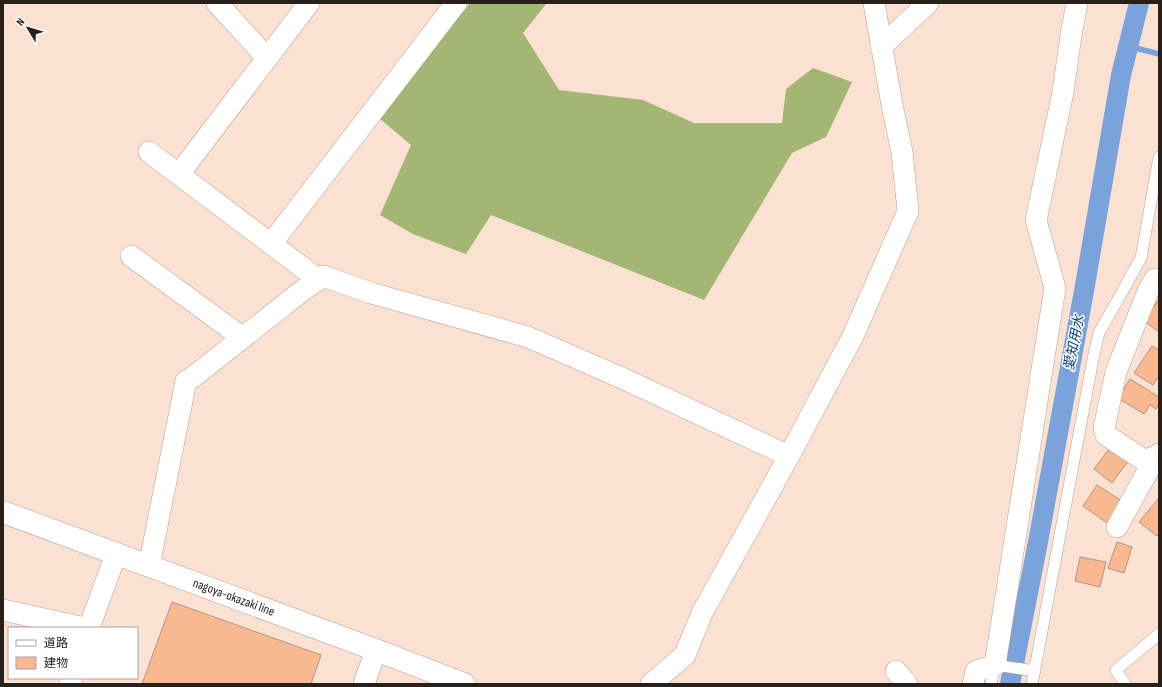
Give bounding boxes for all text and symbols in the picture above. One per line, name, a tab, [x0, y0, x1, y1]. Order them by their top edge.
north arrow	[8, 8, 48, 48]
text: N	[14, 16, 28, 28]
water label: 愛知用水	[1060, 312, 1088, 372]
street label: nagoya-okazaki line	[191, 575, 277, 620]
legend	[8, 627, 138, 679]
text: 道路	[44, 636, 68, 651]
text: 建物	[44, 656, 68, 671]

